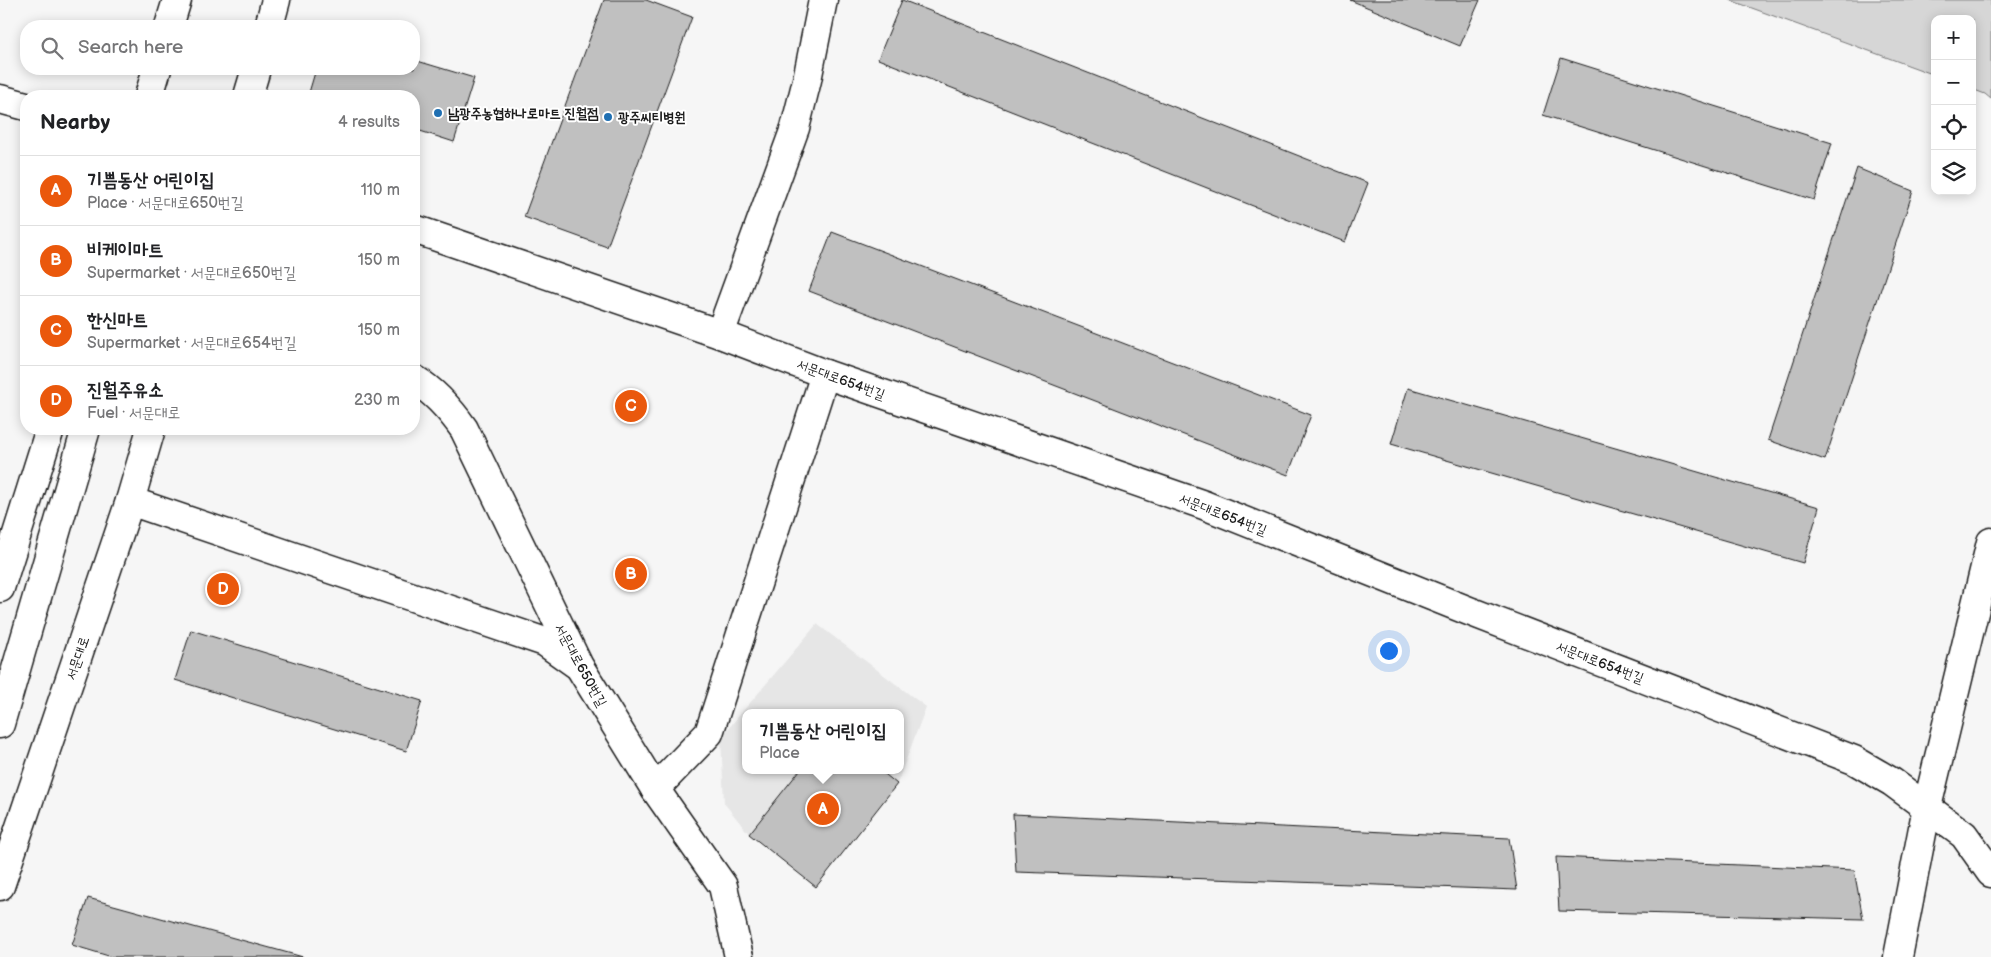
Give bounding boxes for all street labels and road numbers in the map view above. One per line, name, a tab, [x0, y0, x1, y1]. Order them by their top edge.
street label: 서문대로654번길	[794, 356, 888, 404]
street label: 서문대로654번길	[1176, 490, 1270, 539]
street label: 서문대로650번길	[551, 621, 611, 710]
street label: 서문대로	[62, 634, 93, 682]
street label: 서문대로654번길	[1553, 638, 1647, 687]

